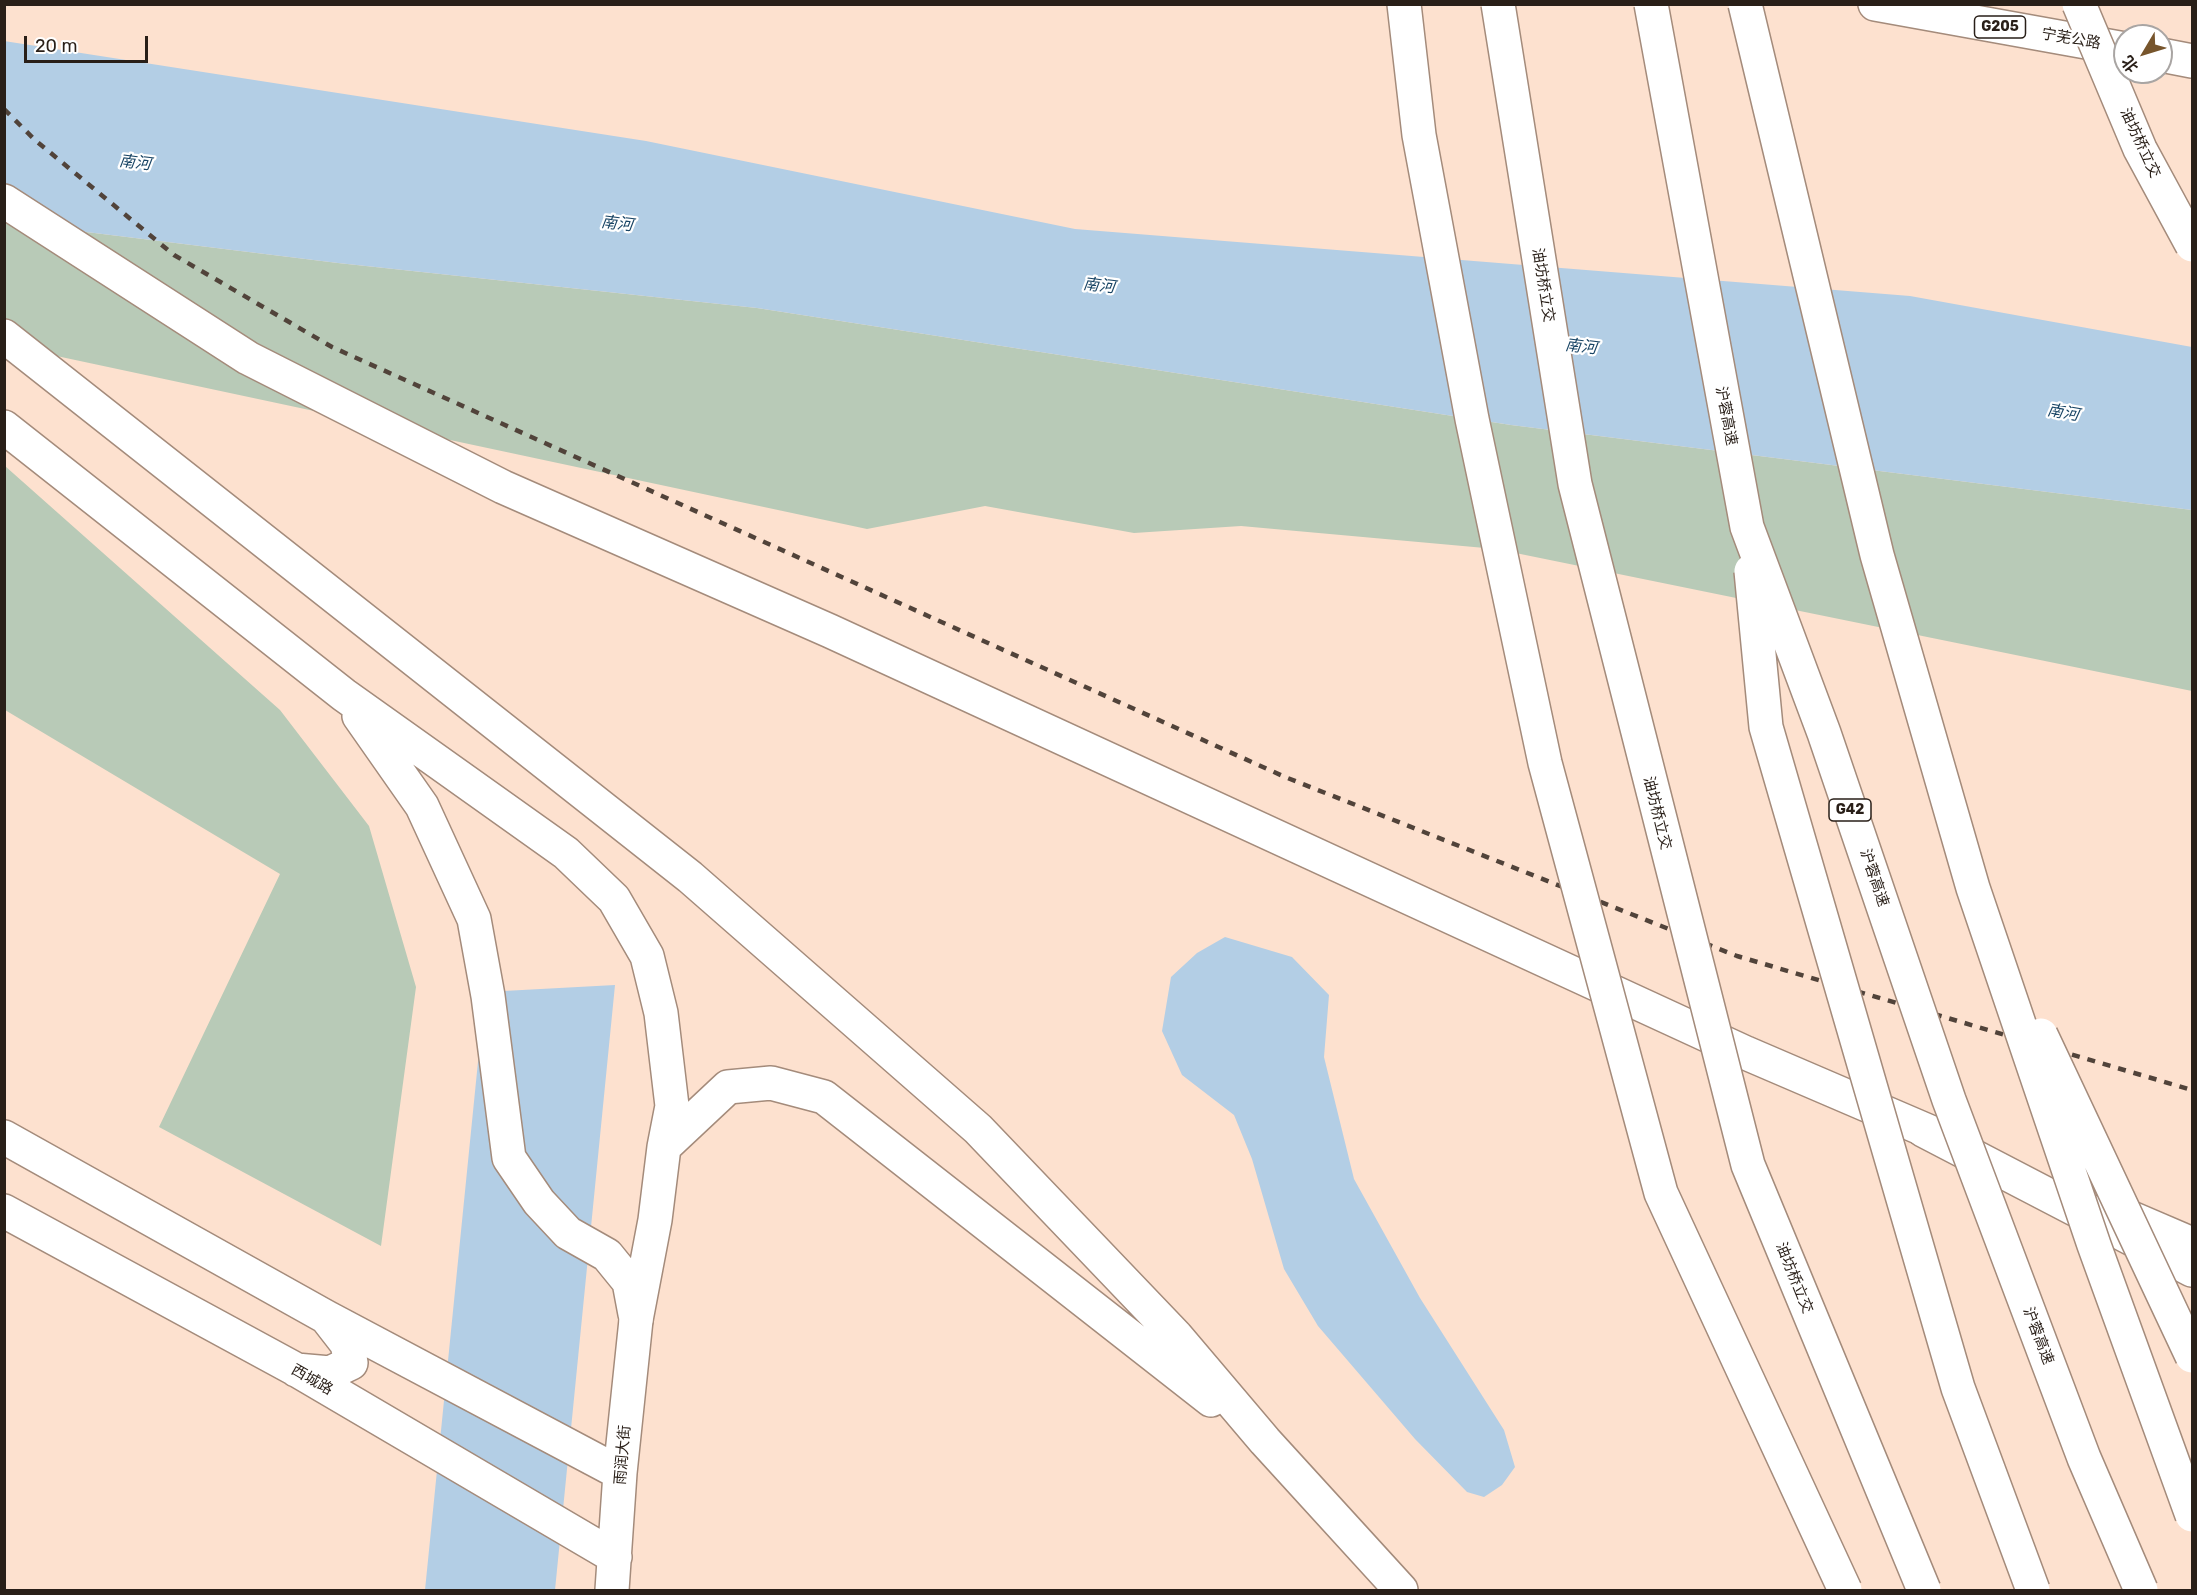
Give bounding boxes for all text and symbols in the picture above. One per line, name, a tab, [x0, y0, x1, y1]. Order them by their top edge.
road number: G205	[1974, 16, 2026, 38]
scale bar	[27, 24, 152, 62]
north arrow	[2113, 24, 2173, 84]
street label: 宁芜公路	[2040, 25, 2102, 53]
text: 20 m	[35, 35, 77, 57]
text: 北	[2118, 52, 2142, 76]
street label: 油坊桥立交	[2116, 105, 2164, 181]
water label: 南河	[118, 152, 152, 174]
water label: 南河	[600, 213, 634, 235]
street label: 油坊桥立交	[1528, 247, 1558, 323]
water label: 南河	[1082, 275, 1116, 297]
water label: 南河	[1564, 336, 1598, 358]
street label: 沪蓉高速	[1711, 385, 1741, 447]
water label: 南河	[2046, 401, 2080, 425]
street label: 油坊桥立交	[1639, 774, 1675, 852]
road number: G42	[1829, 799, 1871, 821]
street label: 沪蓉高速	[1856, 847, 1892, 909]
street label: 油坊桥立交	[1772, 1240, 1816, 1316]
street label: 沪蓉高速	[2019, 1305, 2057, 1367]
street label: 西城路	[288, 1361, 336, 1399]
street label: 雨润大街	[611, 1424, 635, 1486]

